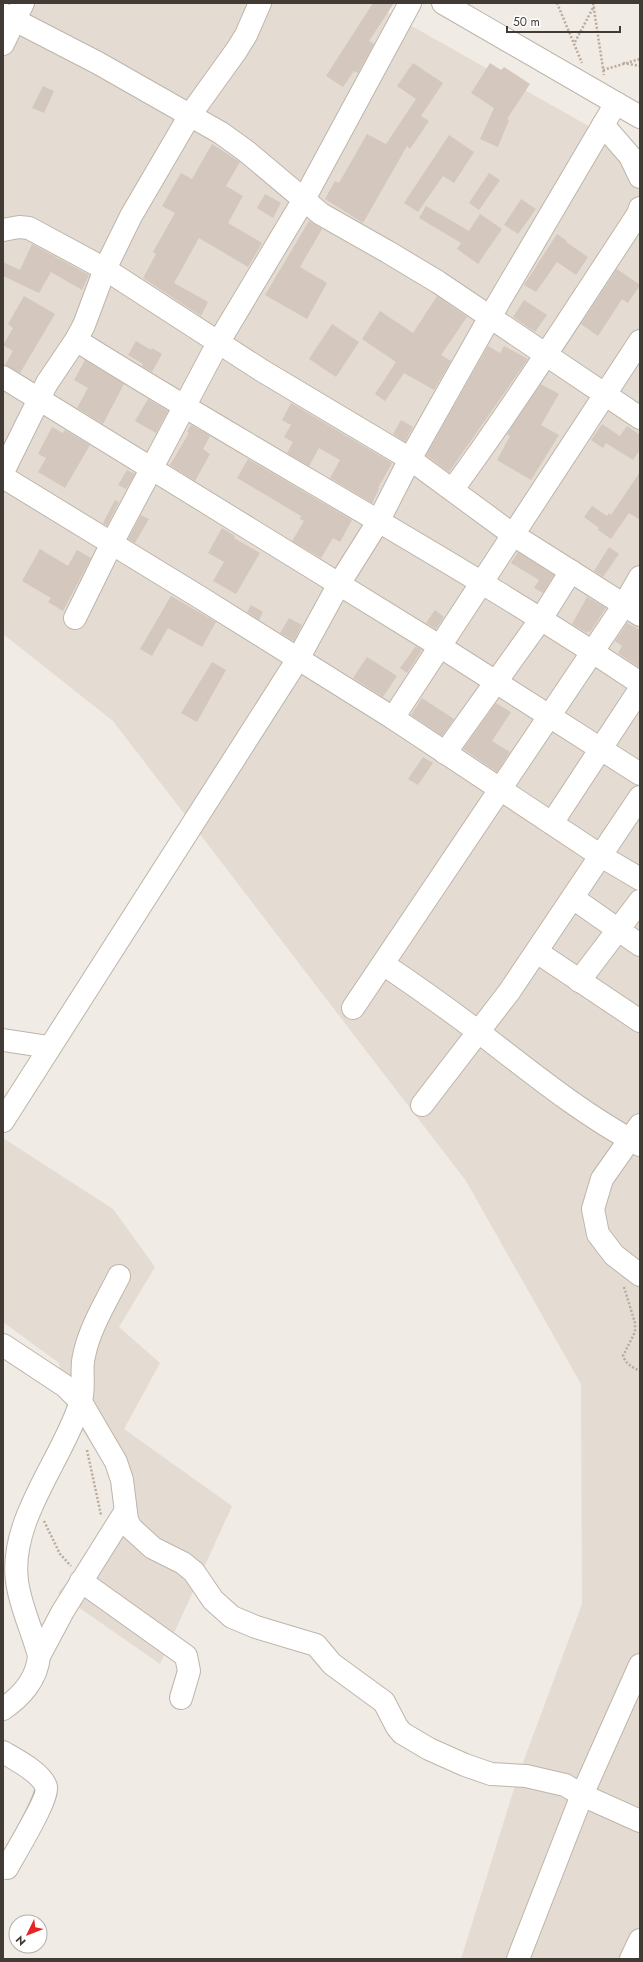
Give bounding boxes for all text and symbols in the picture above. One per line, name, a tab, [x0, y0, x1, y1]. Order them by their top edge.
scale bar	[507, 8, 620, 34]
text: 50 m	[513, 13, 540, 31]
north arrow	[8, 1914, 48, 1954]
text: N	[12, 1932, 30, 1949]

